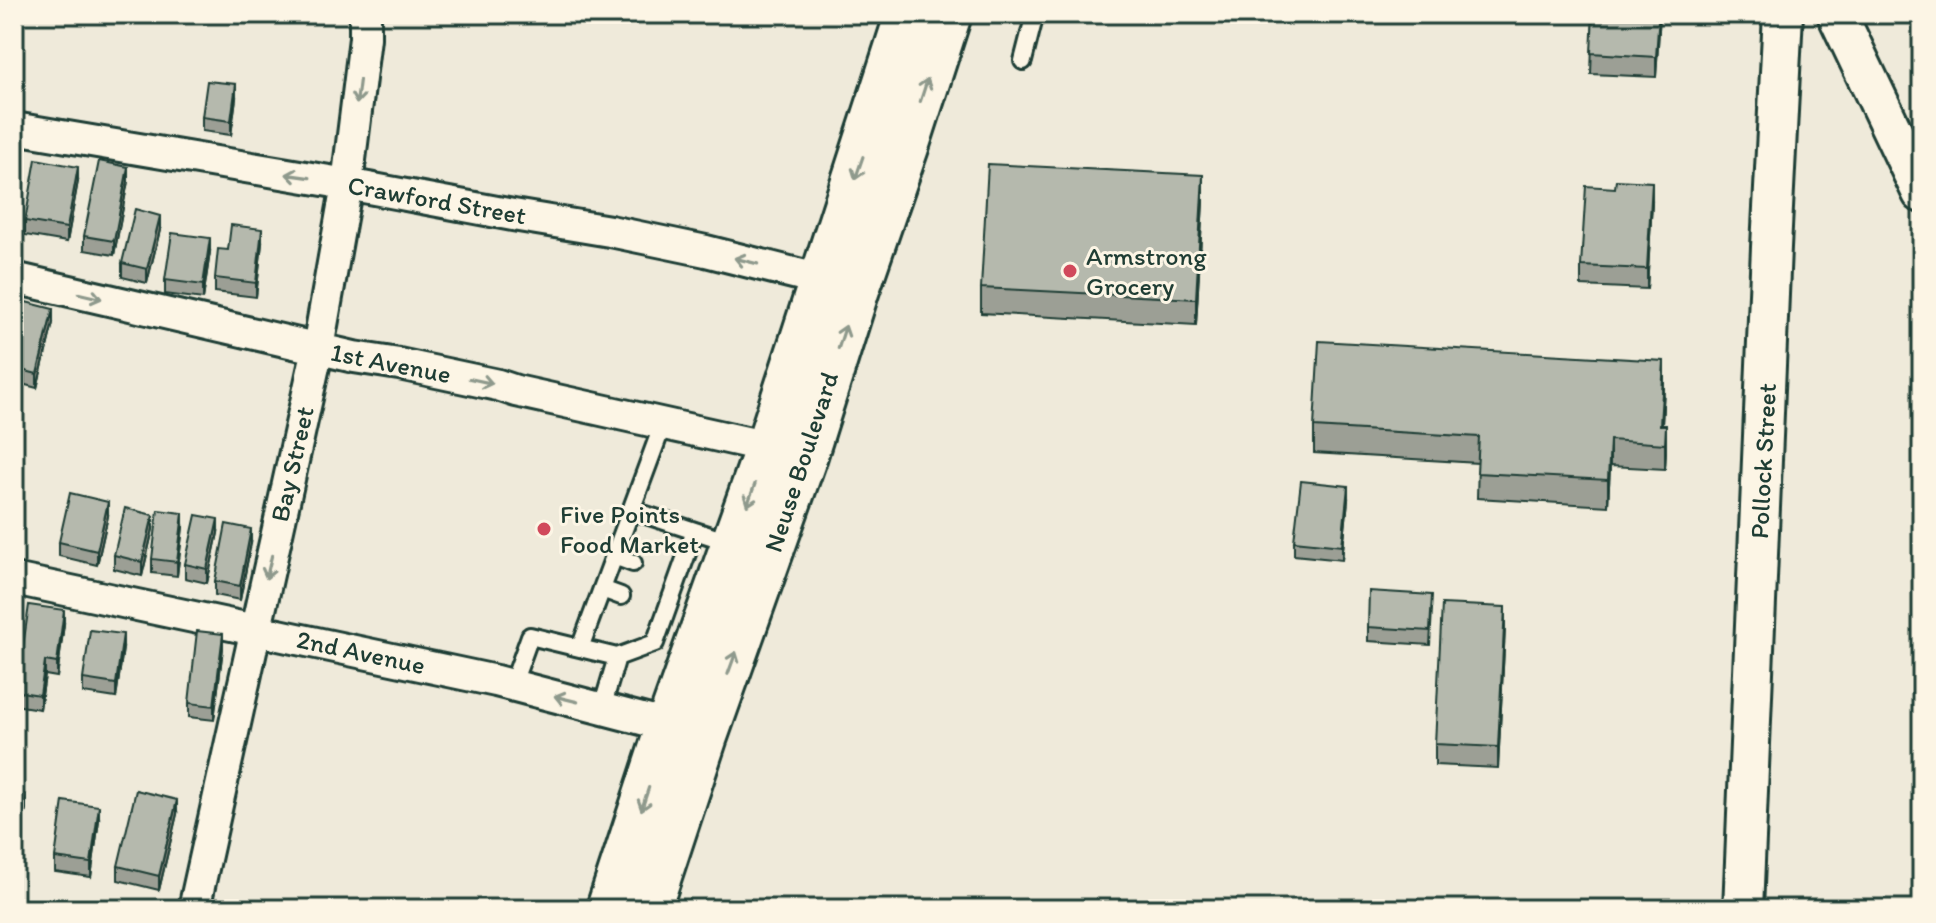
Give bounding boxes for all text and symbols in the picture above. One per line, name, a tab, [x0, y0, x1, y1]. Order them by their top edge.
one-way arrow	[351, 78, 366, 104]
one-way arrow	[917, 78, 932, 104]
one-way arrow	[851, 156, 866, 181]
one-way arrow	[286, 168, 312, 183]
street label: Crawford Street	[345, 169, 529, 231]
place label: Armstrong Grocery	[1086, 240, 1207, 302]
one-way arrow	[734, 253, 760, 268]
marker: Armstrong Grocery	[1061, 262, 1079, 280]
one-way arrow	[77, 289, 102, 304]
one-way arrow	[836, 325, 850, 350]
street label: 1st Avenue	[328, 336, 454, 390]
street label: Neuse Boulevard	[757, 368, 845, 556]
one-way arrow	[467, 374, 493, 389]
street label: Pollock Street	[1743, 382, 1783, 540]
street label: Bay Street	[263, 403, 321, 525]
one-way arrow	[742, 482, 757, 507]
place label: Five Points Food Market	[560, 498, 699, 560]
marker: Five Points Food Market	[535, 520, 553, 538]
one-way arrow	[261, 554, 276, 579]
street label: 2nd Avenue	[294, 623, 428, 681]
one-way arrow	[725, 651, 740, 676]
one-way arrow	[553, 691, 579, 706]
one-way arrow	[637, 786, 651, 811]

